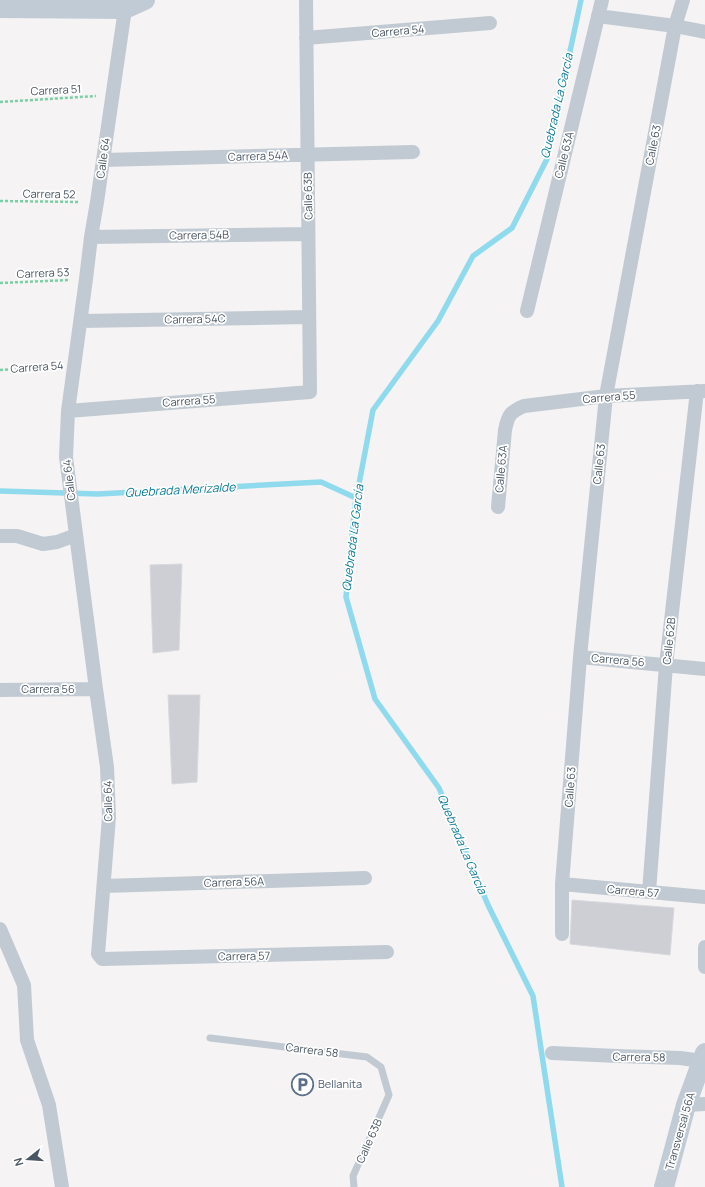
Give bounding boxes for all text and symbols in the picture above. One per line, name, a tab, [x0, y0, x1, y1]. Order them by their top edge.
street label: Carrera 54	[371, 21, 425, 40]
water label: Quebrada La García	[536, 50, 577, 160]
street label: Carrera 51	[30, 81, 82, 98]
street label: Calle 63	[641, 124, 664, 166]
street label: Calle 63A	[550, 130, 577, 180]
street label: Calle 64	[92, 137, 113, 179]
street label: Carrera 54A	[228, 147, 288, 164]
street label: Calle 63B	[300, 172, 315, 220]
street label: Carrera 52	[23, 186, 75, 201]
street label: Carrera 54B	[169, 226, 229, 243]
street label: Carrera 53	[16, 264, 70, 281]
street label: Carrera 54C	[164, 310, 226, 327]
street label: Carrera 54	[10, 357, 64, 376]
street label: Carrera 55	[582, 387, 636, 406]
street label: Carrera 55	[162, 391, 216, 410]
street label: Calle 63	[589, 443, 608, 485]
street label: Calle 63A	[491, 445, 510, 493]
street label: Calle 64	[59, 459, 78, 501]
water label: Quebrada Merizalde	[124, 478, 237, 501]
water label: Quebrada La García	[338, 482, 368, 592]
street label: Calle 62B	[659, 616, 678, 665]
street label: Carrera 56	[591, 650, 646, 669]
street label: Carrera 56	[21, 681, 75, 696]
street label: Calle 63	[561, 766, 578, 808]
street label: Calle 64	[100, 780, 115, 822]
water label: Quebrada La García	[434, 791, 492, 898]
street label: Carrera 56A	[204, 873, 264, 890]
street label: Carrera 57	[606, 881, 660, 900]
street label: Carrera 57	[218, 948, 270, 963]
street label: Carrera 58	[285, 1039, 339, 1060]
street label: Carrera 58	[612, 1049, 666, 1064]
parking icon: Bellanita	[289, 1071, 315, 1097]
place label: Bellanita	[318, 1076, 362, 1091]
street label: Transversal 56A	[661, 1090, 698, 1172]
street label: Calle 63B	[352, 1116, 385, 1166]
north arrow	[8, 1139, 48, 1179]
text: N	[10, 1156, 26, 1168]

